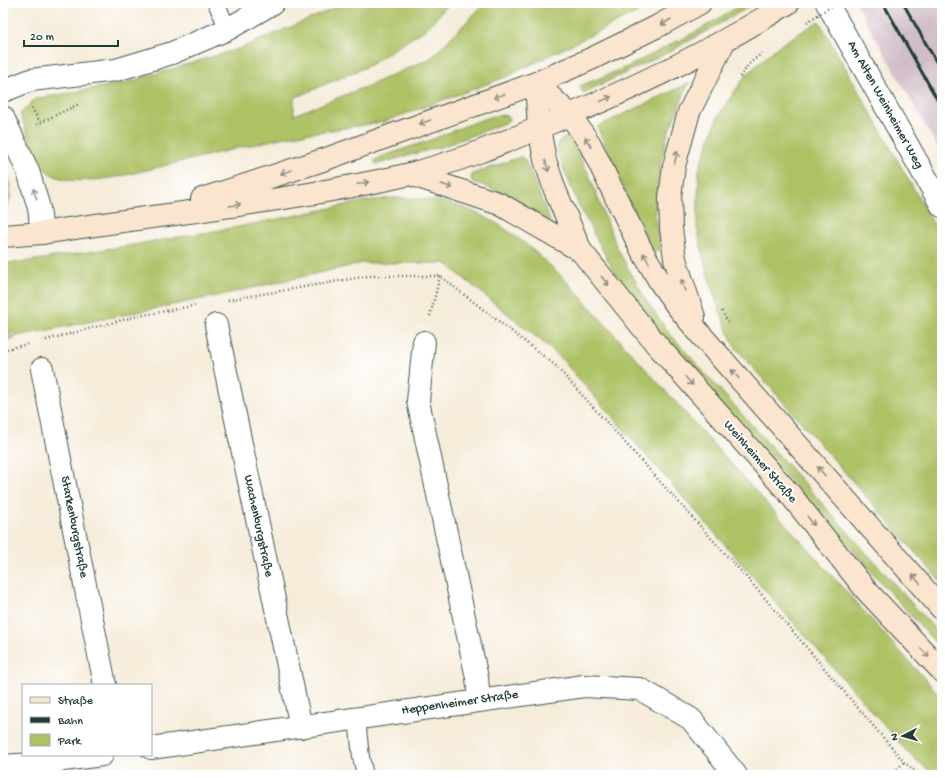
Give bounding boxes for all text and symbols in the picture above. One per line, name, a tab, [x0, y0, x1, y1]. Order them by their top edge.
one-way arrow	[660, 19, 672, 27]
scale bar	[24, 22, 118, 48]
text: 20 m	[30, 31, 55, 45]
street label: Am Alten Weinheimer Weg	[844, 38, 926, 172]
one-way arrow	[494, 92, 506, 100]
one-way arrow	[599, 95, 611, 102]
one-way arrow	[419, 119, 431, 127]
one-way arrow	[584, 136, 592, 147]
one-way arrow	[672, 151, 680, 164]
one-way arrow	[544, 159, 551, 172]
one-way arrow	[280, 169, 293, 176]
one-way arrow	[357, 179, 370, 187]
one-way arrow	[440, 183, 452, 191]
one-way arrow	[31, 188, 38, 201]
one-way arrow	[228, 201, 241, 209]
one-way arrow	[642, 253, 650, 264]
one-way arrow	[601, 276, 610, 286]
one-way arrow	[679, 279, 686, 292]
one-way arrow	[730, 369, 740, 379]
one-way arrow	[684, 376, 693, 386]
street label: Weinheimer Straße	[720, 418, 800, 507]
one-way arrow	[817, 467, 826, 477]
street label: Wachenburgstraße	[240, 474, 276, 579]
street label: Starkenburgstraße	[57, 475, 91, 579]
one-way arrow	[806, 516, 815, 526]
one-way arrow	[912, 574, 921, 585]
one-way arrow	[920, 648, 930, 658]
legend	[22, 684, 152, 756]
street label: Heppenheimer Straße	[401, 687, 520, 719]
text: Straße	[58, 695, 94, 709]
text: Bahn	[57, 715, 83, 729]
north arrow	[883, 716, 923, 756]
text: N	[889, 733, 901, 741]
text: Park	[57, 735, 83, 749]

